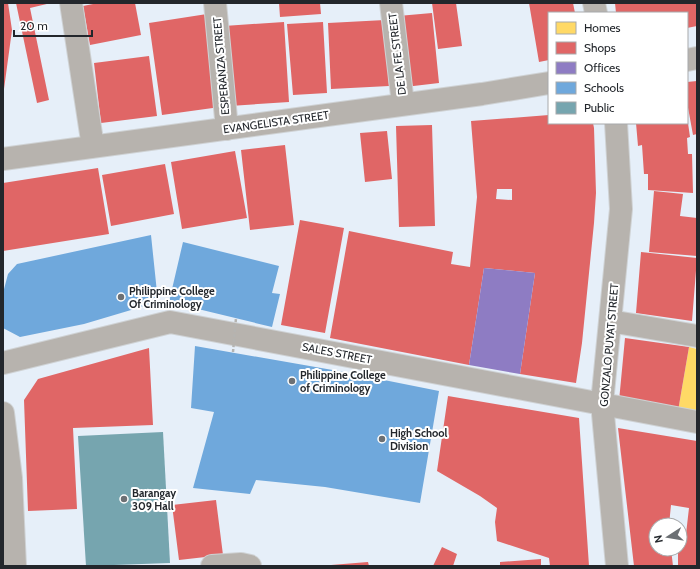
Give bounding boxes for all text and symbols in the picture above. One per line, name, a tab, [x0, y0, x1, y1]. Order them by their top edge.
scale bar	[14, 12, 92, 38]
street label: DE LA FE STREET	[385, 12, 409, 96]
legend	[548, 12, 688, 124]
street label: ESPERANZA STREET	[210, 16, 232, 116]
text: 20 m	[20, 18, 48, 33]
text: Homes	[584, 20, 621, 35]
text: Shops	[584, 40, 616, 55]
text: Offices	[584, 60, 620, 75]
text: Schools	[584, 80, 624, 95]
text: Public	[584, 100, 615, 115]
street label: EVANGELISTA STREET	[222, 108, 330, 136]
street label: GONZALO PUYAT STREET	[597, 283, 621, 407]
place label: Philippine College Of Criminology	[129, 284, 215, 311]
marker: Philippine College Of Criminology	[116, 292, 126, 302]
street label: SALES STREET	[301, 339, 373, 367]
place label: Philippine College of Criminology	[300, 368, 386, 395]
marker: Philippine College of Criminology	[287, 376, 297, 386]
place label: High School Division	[390, 426, 448, 453]
marker: High School Division	[377, 434, 387, 444]
place label: Barangay 309 Hall	[132, 486, 176, 513]
marker: Barangay 309 Hall	[119, 494, 129, 504]
north arrow	[648, 517, 688, 557]
text: N	[651, 534, 666, 544]

